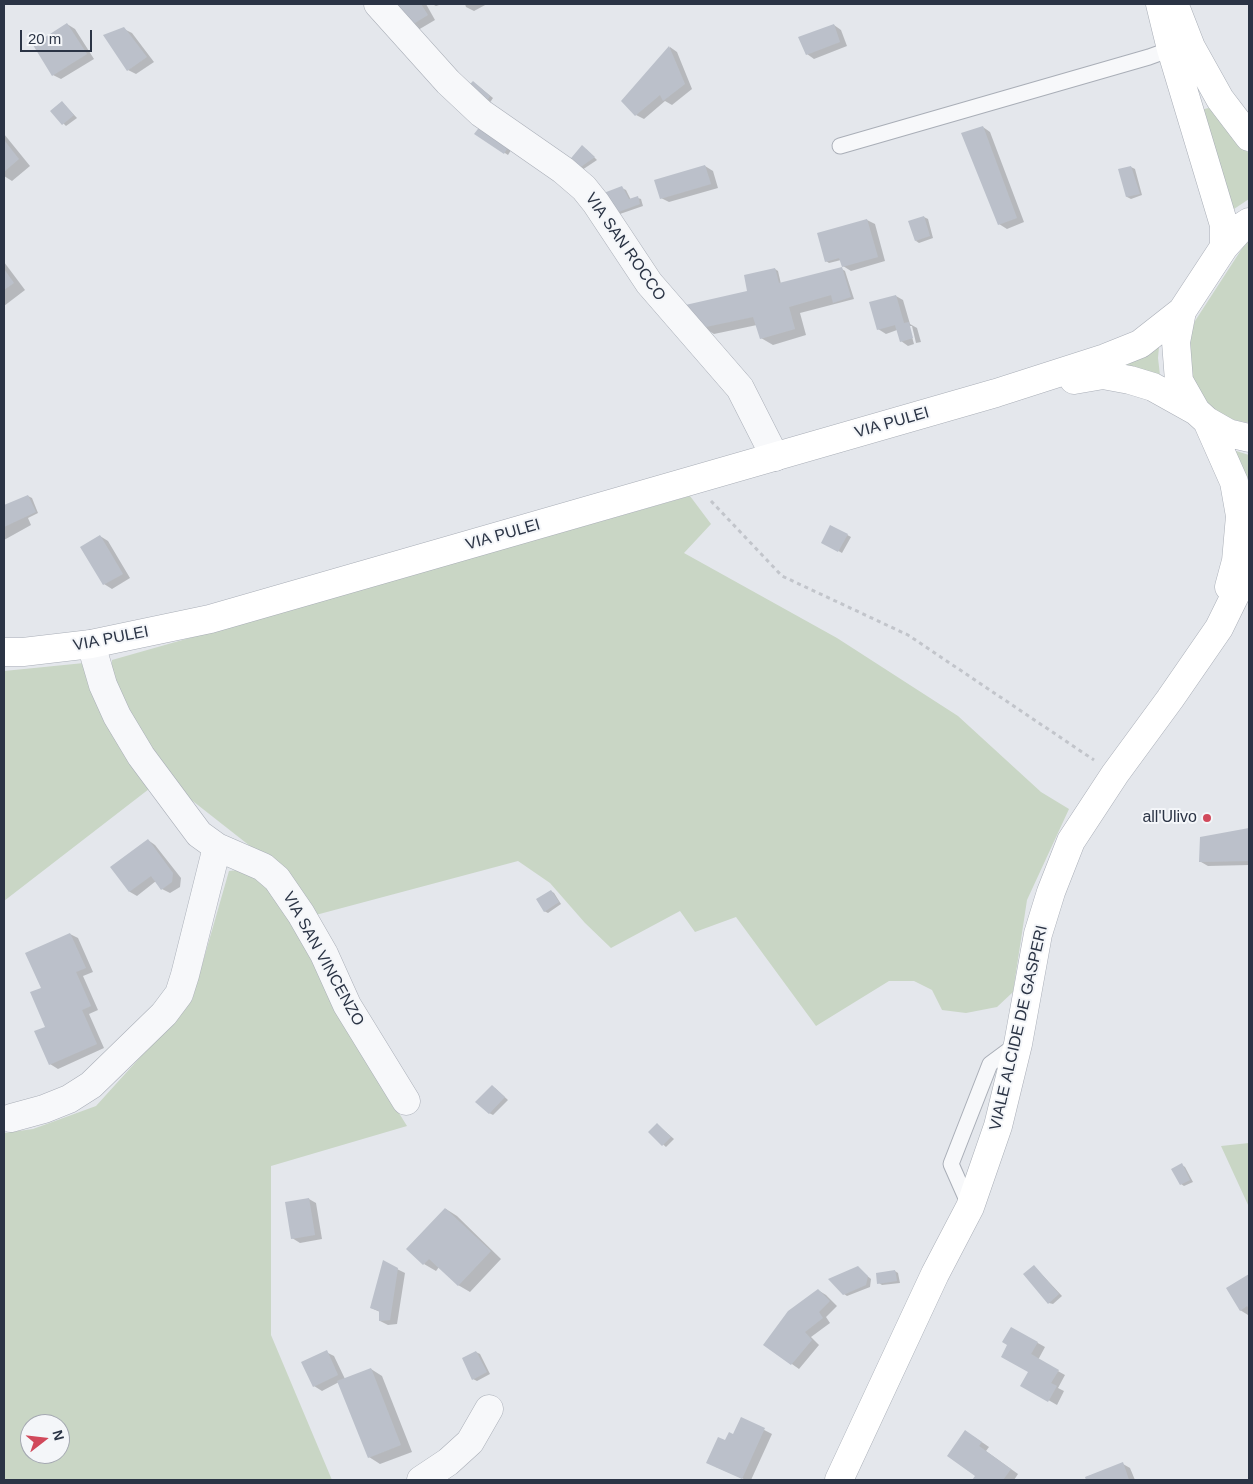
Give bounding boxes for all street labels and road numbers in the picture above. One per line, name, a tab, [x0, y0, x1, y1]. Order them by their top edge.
street label: VIA SAN ROCCO	[581, 189, 669, 305]
street label: VIA PULEI	[853, 403, 931, 443]
street label: VIA PULEI	[464, 515, 542, 555]
street label: VIA PULEI	[72, 622, 150, 656]
street label: VIA SAN VINCENZO	[278, 889, 368, 1029]
street label: VIALE ALCIDE DE GASPERI	[986, 924, 1052, 1132]

